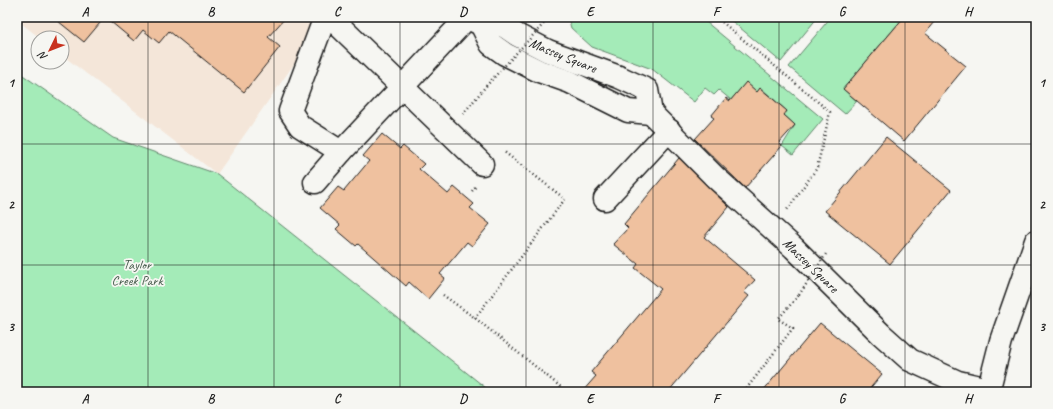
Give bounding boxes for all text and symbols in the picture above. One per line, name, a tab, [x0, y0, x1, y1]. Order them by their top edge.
text: A	[82, 4, 90, 20]
text: B	[208, 4, 216, 20]
text: C	[334, 4, 342, 20]
text: D	[459, 4, 468, 20]
text: E	[587, 4, 596, 20]
text: F	[713, 4, 722, 20]
text: G	[839, 4, 847, 20]
text: H	[964, 4, 974, 20]
north arrow	[30, 30, 70, 70]
street label: Massey Square	[527, 34, 600, 77]
text: N	[34, 48, 50, 64]
text: 1	[8, 75, 16, 91]
text: 1	[1039, 75, 1047, 91]
text: 2	[8, 197, 15, 213]
text: 2	[1039, 197, 1046, 213]
street label: Massey Square	[779, 235, 843, 297]
park label: Taylor Creek Park	[111, 256, 164, 289]
text: 3	[8, 319, 15, 335]
text: 3	[1039, 319, 1046, 335]
text: A	[82, 391, 90, 407]
text: B	[208, 391, 216, 407]
text: C	[334, 391, 342, 407]
text: D	[459, 391, 468, 407]
text: E	[587, 391, 596, 407]
text: F	[713, 391, 722, 407]
text: G	[839, 391, 847, 407]
text: H	[964, 391, 974, 407]

